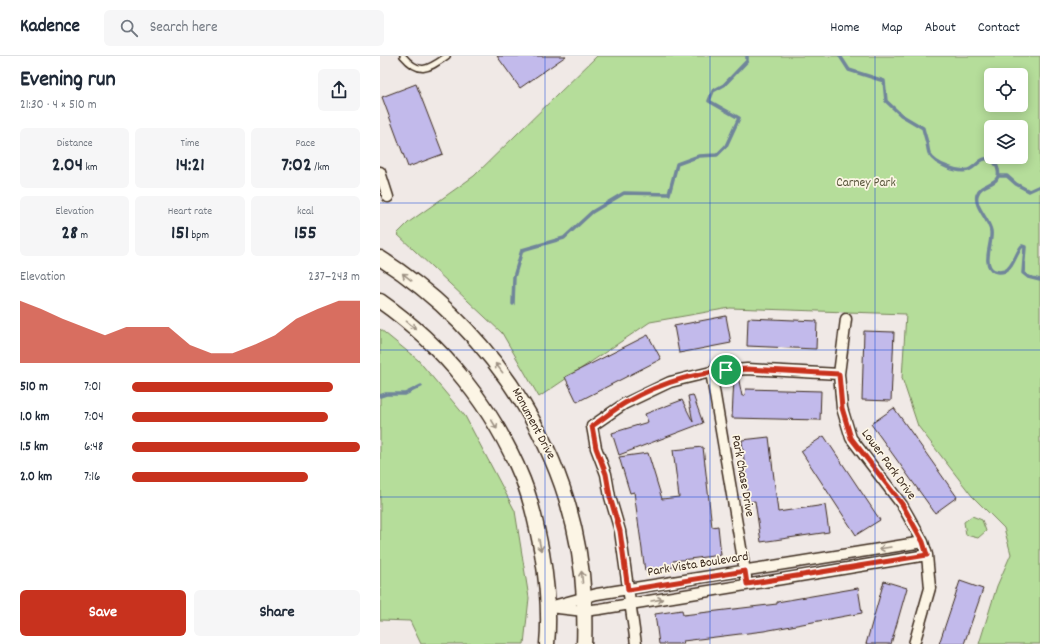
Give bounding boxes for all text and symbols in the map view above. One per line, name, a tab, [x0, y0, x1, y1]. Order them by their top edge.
search box	[104, 10, 384, 46]
text: Kadence	[20, 14, 80, 41]
icon: search	[118, 17, 140, 39]
text: Search here	[150, 17, 218, 39]
text: Home	[830, 18, 859, 38]
text: Map	[881, 18, 903, 38]
text: About	[925, 18, 956, 38]
text: Contact	[978, 18, 1020, 38]
text: Evening run	[20, 65, 116, 96]
map controls	[984, 68, 1028, 164]
button: locate	[984, 68, 1028, 112]
button: share	[318, 69, 360, 111]
text: 21:30 · 4 × 510 m	[20, 96, 97, 115]
button: layers	[984, 120, 1028, 164]
text: Distance	[57, 136, 93, 152]
text: Time	[181, 136, 199, 152]
text: Pace	[296, 136, 315, 152]
text: 2.04	[52, 152, 83, 180]
text: 14:21	[175, 152, 205, 180]
text: 7:02	[281, 152, 312, 180]
text: km	[83, 160, 98, 176]
text: /km	[312, 160, 330, 176]
park label: Carney Park	[836, 174, 896, 193]
text: Elevation	[56, 204, 94, 220]
text: Heart rate	[168, 204, 212, 220]
text: kcal	[297, 204, 314, 220]
text: 28	[61, 220, 78, 248]
text: 151	[171, 220, 189, 248]
text: 155	[294, 220, 317, 248]
text: m	[78, 228, 88, 244]
text: bpm	[189, 228, 209, 244]
text: Elevation	[20, 268, 65, 287]
text: 237–243 m	[308, 268, 360, 287]
one-way arrow	[401, 273, 412, 281]
one-way arrow	[405, 321, 416, 329]
pin	[709, 353, 743, 387]
icon: arrive	[715, 359, 737, 381]
one-way arrow	[495, 363, 503, 374]
text: 510 m	[20, 378, 48, 397]
text: 7:01	[84, 378, 101, 397]
street label: Monument Drive	[506, 385, 560, 463]
text: 1.0 km	[20, 408, 49, 427]
text: 7:04	[84, 408, 104, 427]
one-way arrow	[490, 418, 498, 429]
street label: Lower Park Drive	[856, 426, 920, 504]
street label: Park Chase Drive	[725, 434, 759, 519]
text: 1.5 km	[20, 438, 48, 457]
text: 6:48	[84, 438, 103, 457]
text: 2.0 km	[20, 468, 52, 487]
text: 7:16	[84, 468, 100, 487]
one-way arrow	[537, 538, 545, 551]
one-way arrow	[879, 544, 892, 552]
street label: Park Vista Boulevard	[646, 548, 750, 582]
one-way arrow	[579, 571, 586, 584]
button: Save	[20, 590, 186, 636]
button: Share	[194, 590, 360, 636]
one-way arrow	[650, 595, 663, 603]

